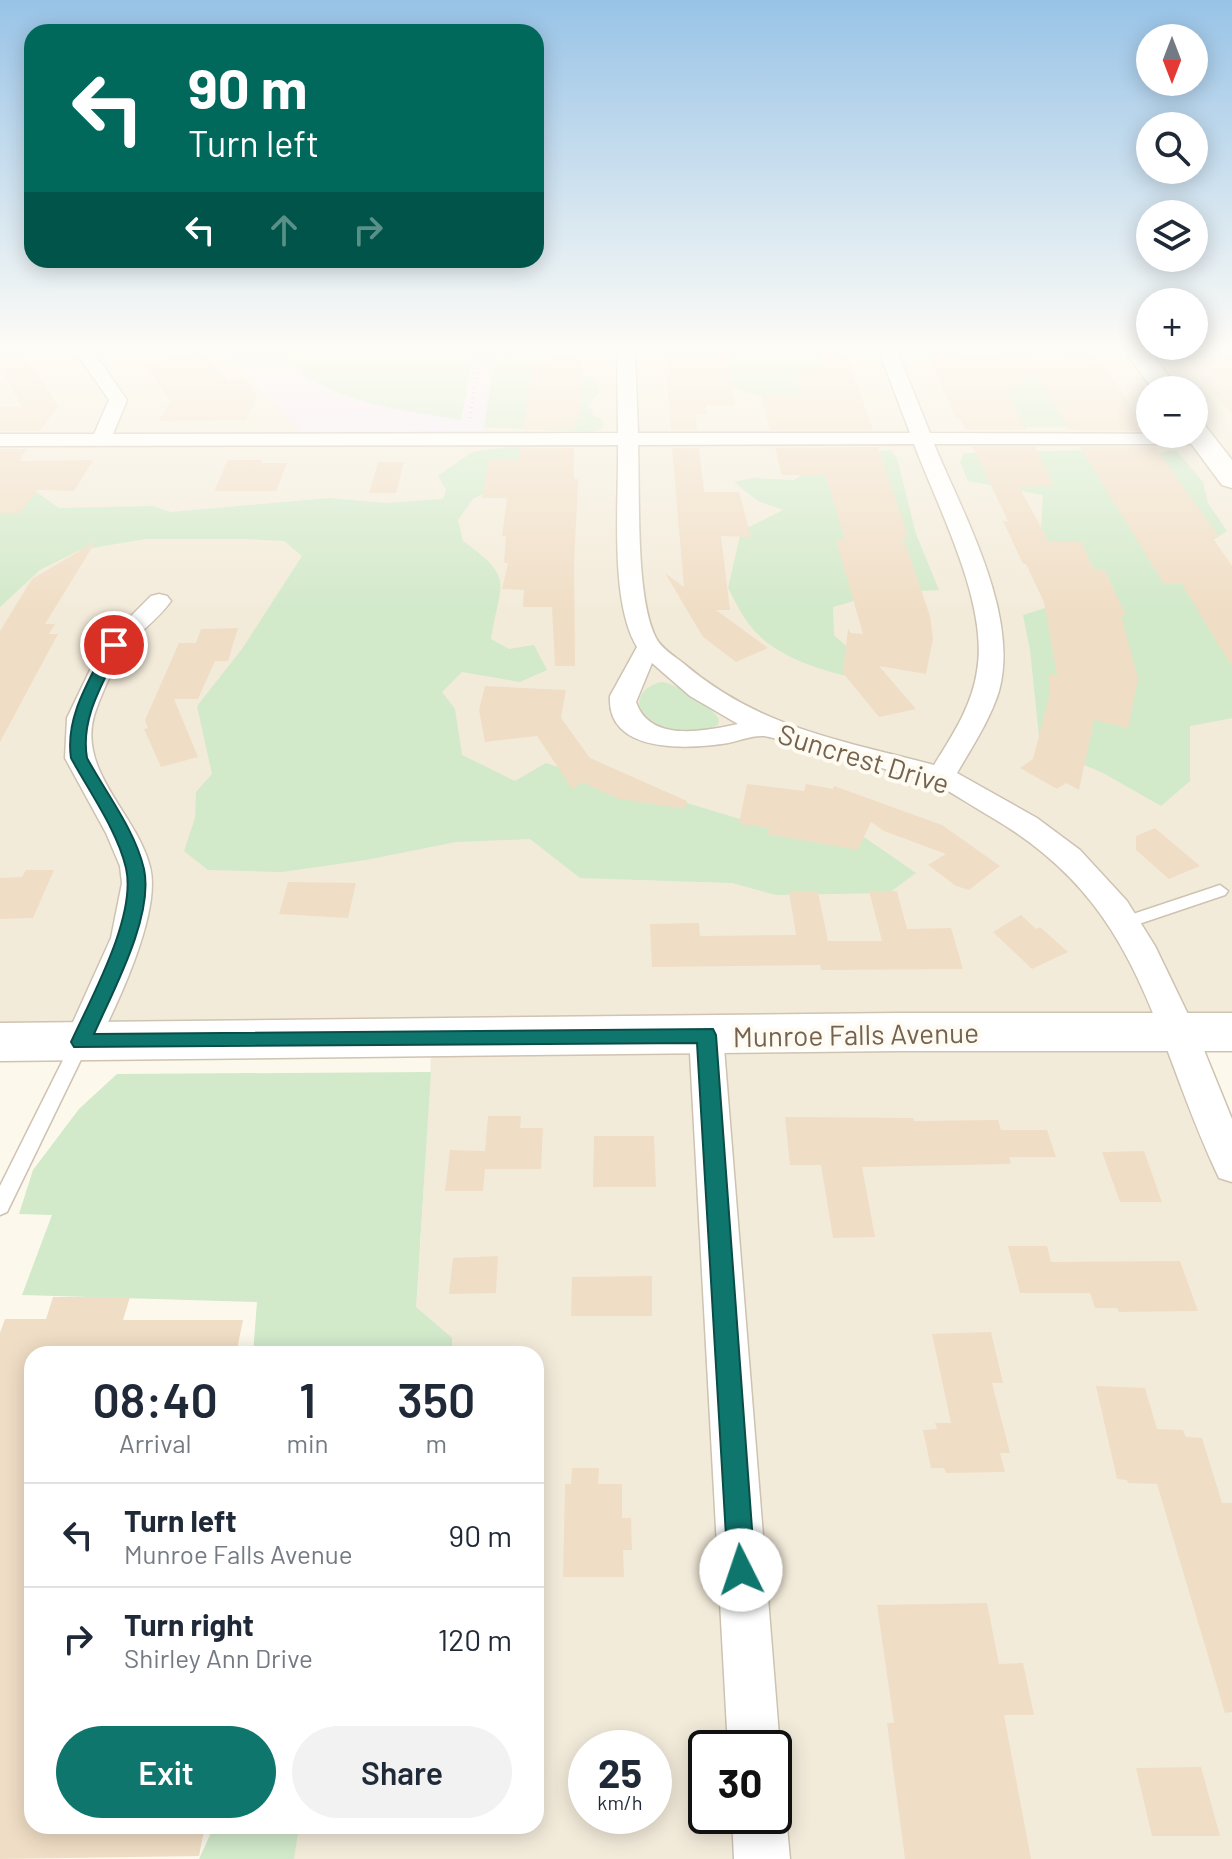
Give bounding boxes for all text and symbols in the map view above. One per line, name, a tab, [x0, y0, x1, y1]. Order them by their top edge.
north arrow	[1136, 24, 1208, 96]
map controls	[1136, 24, 1208, 448]
text: 90 m	[188, 53, 308, 120]
icon: left	[56, 56, 160, 160]
button: search	[1136, 112, 1208, 184]
text: Turn left	[188, 121, 319, 164]
button: layers	[1136, 200, 1208, 272]
icon: left	[178, 208, 222, 252]
icon: ahead	[262, 208, 306, 252]
icon: right	[346, 208, 390, 252]
button: +	[1136, 288, 1208, 360]
button: −	[1136, 376, 1208, 448]
pin	[80, 611, 148, 679]
icon: arrive	[92, 623, 136, 667]
street label: Suncrest Drive	[774, 716, 954, 800]
street label: Munroe Falls Avenue	[733, 1015, 979, 1053]
text: 08:40	[93, 1370, 218, 1428]
text: 1	[299, 1370, 316, 1428]
text: 350	[397, 1370, 475, 1428]
text: Arrival	[119, 1427, 192, 1458]
text: min	[286, 1427, 329, 1458]
text: m	[426, 1427, 447, 1458]
text: Turn left	[124, 1502, 237, 1538]
icon: left	[56, 1513, 100, 1557]
text: 90 m	[449, 1517, 512, 1553]
position arrow	[699, 1528, 783, 1612]
text: Munroe Falls Avenue	[124, 1538, 353, 1569]
text: Turn right	[124, 1606, 254, 1642]
icon: right	[56, 1617, 100, 1661]
text: 120 m	[438, 1621, 512, 1657]
text: Shirley Ann Drive	[124, 1642, 313, 1673]
button: Exit	[56, 1726, 276, 1818]
button: Share	[292, 1726, 512, 1818]
speed limit sign: 30	[688, 1730, 792, 1834]
text: 25	[598, 1748, 642, 1796]
text: km/h	[597, 1790, 643, 1814]

